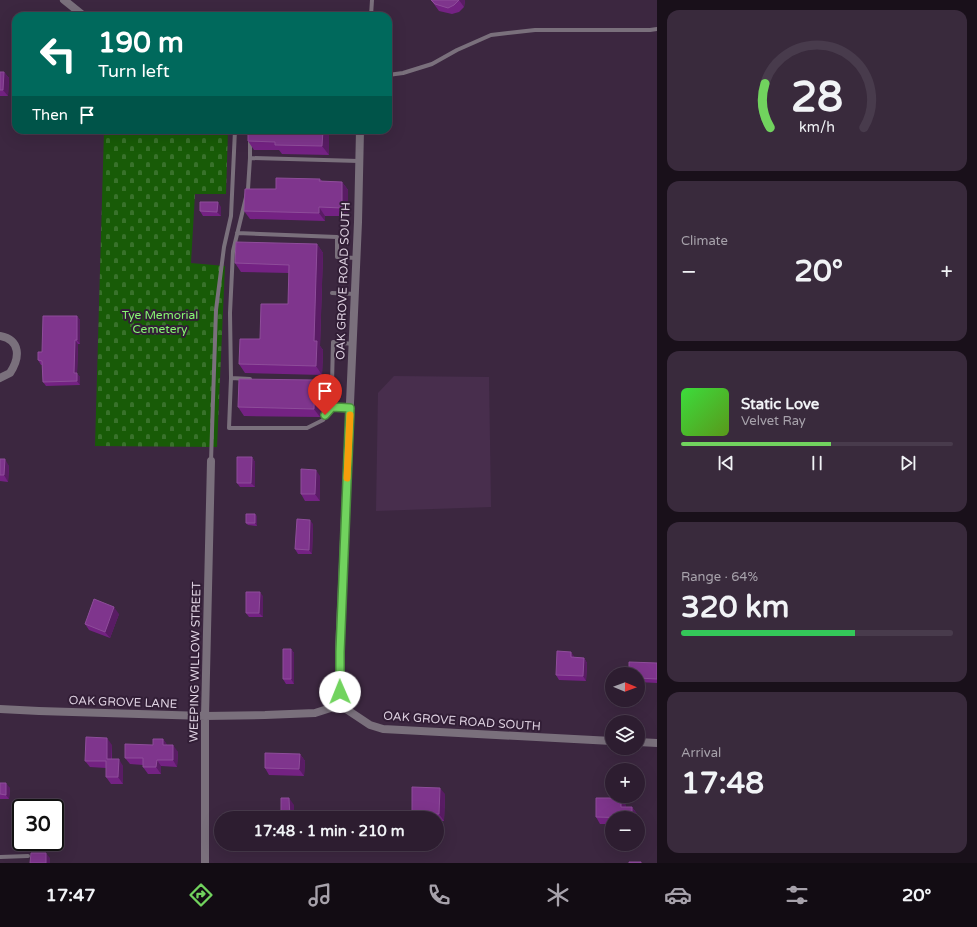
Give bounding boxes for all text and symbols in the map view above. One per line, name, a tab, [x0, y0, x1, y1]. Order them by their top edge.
text: 190 m	[98, 26, 184, 60]
icon: left	[32, 28, 84, 80]
text: Turn left	[98, 60, 170, 82]
text: 28	[791, 73, 843, 123]
icon: arrive	[76, 104, 98, 126]
text: Then	[32, 106, 68, 124]
text: km/h	[799, 119, 835, 136]
street label: OAK GROVE ROAD SOUTH	[333, 202, 353, 360]
text: Climate	[681, 233, 728, 249]
text: 20°	[794, 253, 843, 290]
text: −	[681, 259, 697, 285]
text: +	[941, 259, 953, 285]
park label: Tye Memorial Cemetery	[122, 308, 198, 336]
pin	[308, 374, 342, 415]
icon: arrive	[314, 380, 336, 402]
text: Static Love	[741, 395, 819, 413]
text: Velvet Ray	[741, 413, 806, 429]
icon: previous	[715, 452, 737, 474]
icon: pause	[806, 452, 828, 474]
icon: next	[897, 452, 919, 474]
text: Range · 64%	[681, 569, 758, 585]
street label: WEEPING WILLOW STREET	[187, 581, 203, 742]
text: 320 km	[681, 589, 789, 626]
north arrow	[605, 667, 645, 707]
map controls	[605, 667, 645, 851]
position arrow	[319, 671, 361, 713]
street label: OAK GROVE LANE	[68, 693, 178, 711]
street label: OAK GROVE ROAD SOUTH	[383, 709, 541, 733]
button: layers	[605, 715, 645, 755]
text: Arrival	[681, 745, 721, 761]
button: +	[605, 763, 645, 803]
text: 17:48	[681, 765, 764, 802]
speed limit sign: 30	[12, 799, 64, 851]
button: −	[605, 811, 645, 851]
text: 17:48 · 1 min · 210 m	[254, 822, 404, 840]
icon: directions	[187, 881, 215, 909]
icon: music	[306, 881, 334, 909]
icon: phone	[425, 881, 453, 909]
icon: climate	[544, 881, 572, 909]
icon: car	[664, 881, 692, 909]
icon: filters	[783, 881, 811, 909]
text: 17:47	[46, 884, 96, 906]
text: 20°	[902, 884, 931, 906]

